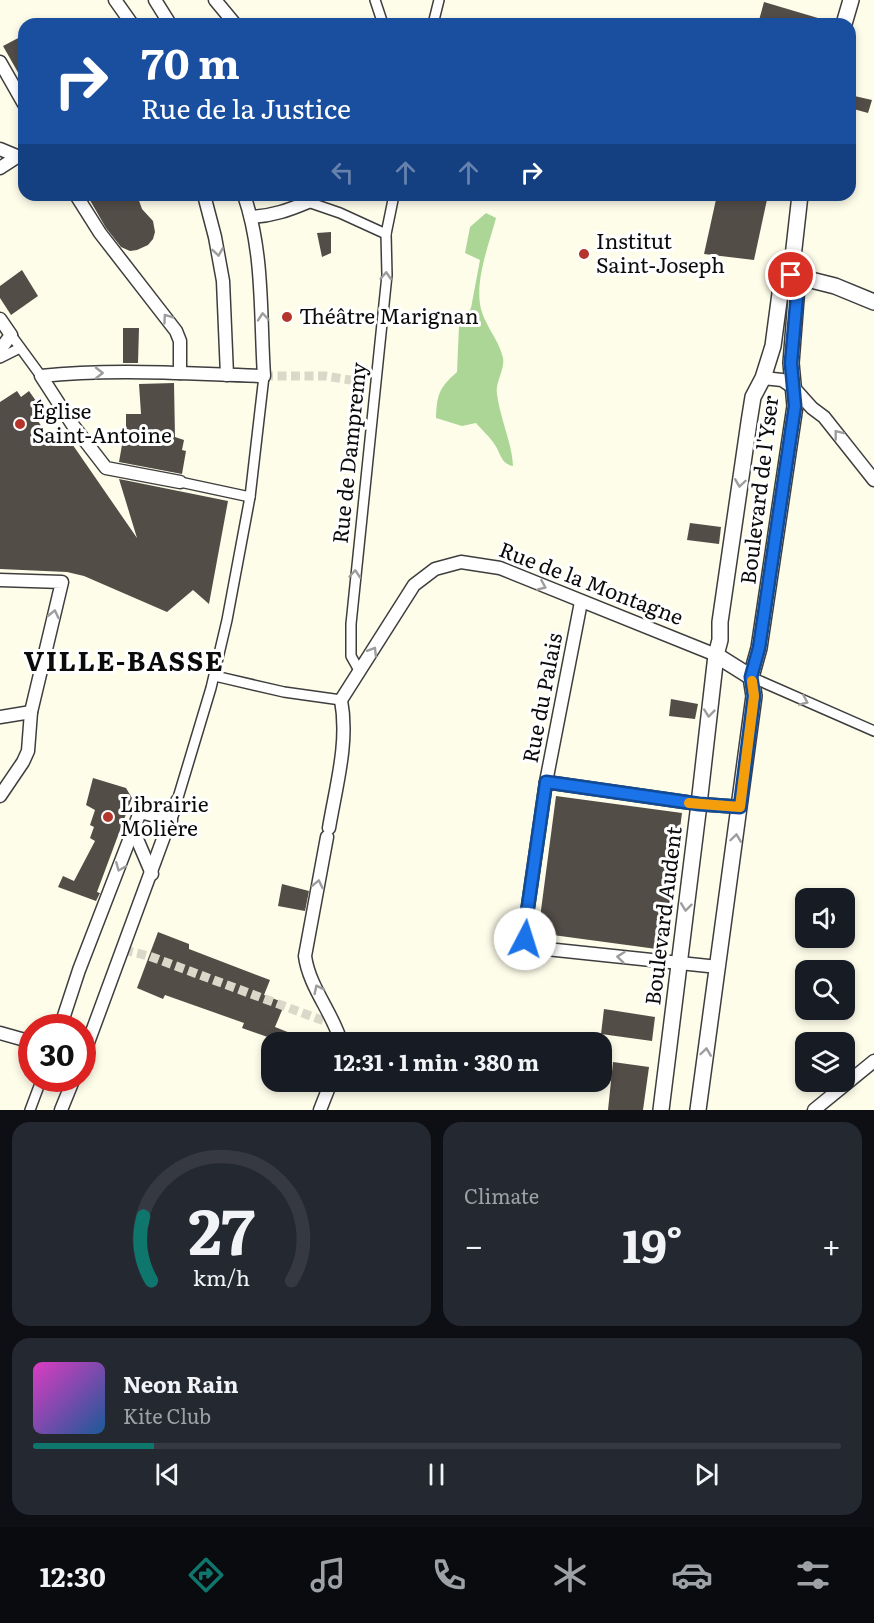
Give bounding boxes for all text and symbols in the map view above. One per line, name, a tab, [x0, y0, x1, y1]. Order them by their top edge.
text: 70 m	[141, 30, 240, 92]
icon: right	[42, 42, 120, 120]
text: Rue de la Justice	[141, 87, 351, 127]
icon: left	[326, 156, 359, 189]
icon: ahead	[389, 156, 422, 189]
icon: ahead	[452, 156, 485, 189]
icon: right	[515, 156, 548, 189]
place label: Institut Saint-Joseph	[596, 224, 725, 279]
one-way arrow	[211, 246, 224, 256]
marker: Institut Saint-Joseph	[577, 247, 591, 261]
pin	[765, 249, 816, 300]
icon: arrive	[774, 258, 807, 291]
one-way arrow	[379, 271, 392, 280]
place label: Théâtre Marignan	[299, 299, 479, 330]
marker: Théâtre Marignan	[280, 310, 294, 324]
one-way arrow	[163, 313, 174, 324]
one-way arrow	[256, 313, 269, 322]
street label: Rue de Dampremy	[323, 360, 373, 545]
one-way arrow	[95, 367, 104, 379]
street label: Boulevard de l'Yser	[731, 393, 784, 586]
place label: Église Saint-Antoine	[32, 394, 172, 449]
marker: Église Saint-Antoine	[13, 417, 27, 431]
one-way arrow	[834, 430, 845, 441]
one-way arrow	[735, 478, 747, 488]
street label: Rue de la Montagne	[495, 532, 689, 631]
one-way arrow	[348, 570, 361, 579]
one-way arrow	[536, 579, 547, 591]
one-way arrow	[47, 610, 60, 620]
street label: Rue du Palais	[513, 630, 568, 765]
district label: VILLE-BASSE	[24, 639, 224, 679]
one-way arrow	[365, 647, 377, 657]
one-way arrow	[798, 694, 809, 706]
one-way arrow	[703, 708, 716, 717]
place label: Librairie Molière	[120, 787, 209, 842]
marker: Librairie Molière	[101, 810, 115, 824]
street label: Boulevard Audent	[635, 824, 688, 1007]
one-way arrow	[729, 833, 741, 843]
one-way arrow	[115, 861, 127, 872]
one-way arrow	[311, 879, 324, 889]
map controls	[795, 888, 855, 1092]
button: sound	[795, 888, 855, 948]
one-way arrow	[681, 902, 693, 911]
position arrow	[493, 907, 557, 971]
one-way arrow	[616, 951, 625, 964]
button: search	[795, 960, 855, 1020]
one-way arrow	[313, 984, 325, 995]
speed limit sign: 30	[18, 1014, 96, 1092]
button: layers	[795, 1032, 855, 1092]
text: 12:31 · 1 min · 380 m	[334, 1045, 539, 1078]
one-way arrow	[700, 1047, 712, 1057]
text: Climate	[464, 1180, 539, 1210]
text: 27	[188, 1182, 255, 1274]
text: 19°	[622, 1210, 683, 1277]
text: −	[464, 1219, 483, 1268]
text: +	[822, 1219, 841, 1268]
text: km/h	[193, 1261, 250, 1293]
text: Neon Rain	[123, 1367, 239, 1400]
text: Kite Club	[123, 1400, 211, 1430]
icon: previous	[151, 1458, 184, 1491]
icon: pause	[420, 1458, 453, 1491]
icon: next	[690, 1458, 723, 1491]
icon: directions	[185, 1554, 227, 1596]
icon: music	[307, 1554, 349, 1596]
icon: phone	[428, 1554, 470, 1596]
icon: climate	[549, 1554, 591, 1596]
icon: car	[671, 1554, 713, 1596]
icon: filters	[792, 1554, 834, 1596]
text: 12:30	[40, 1555, 106, 1595]

